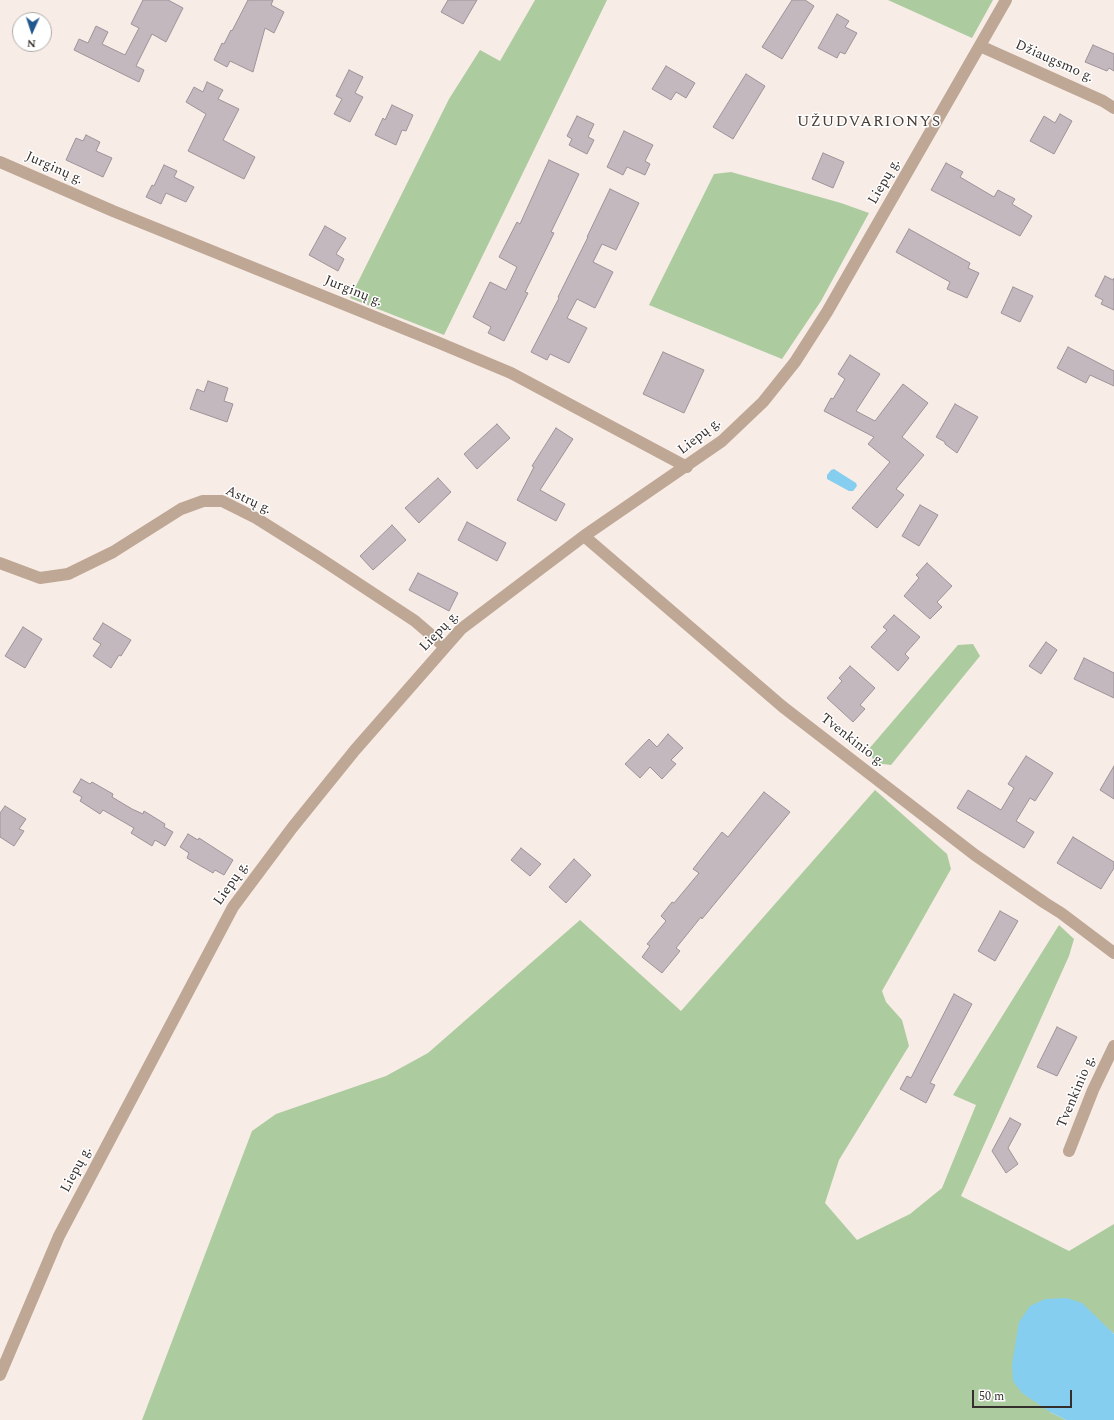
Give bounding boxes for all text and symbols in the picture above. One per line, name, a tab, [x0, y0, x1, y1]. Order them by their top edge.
north arrow	[12, 12, 52, 52]
text: N	[26, 35, 36, 52]
street label: Džiaugsmo g.	[1012, 37, 1096, 87]
district label: UŽUDVARIONYS	[797, 113, 941, 133]
street label: Jurginų g.	[23, 149, 85, 189]
street label: Liepų g.	[865, 156, 905, 208]
street label: Jurginų g.	[322, 273, 384, 311]
street label: Liepų g.	[675, 415, 725, 459]
street label: Astrų g.	[222, 483, 274, 519]
street label: Liepų g.	[417, 608, 463, 656]
street label: Tvenkinio g.	[816, 711, 888, 771]
street label: Liepų g.	[211, 859, 253, 909]
street label: Tvenkinio g.	[1054, 1053, 1100, 1131]
street label: Liepų g.	[58, 1144, 96, 1196]
scale bar	[974, 1382, 1074, 1408]
text: 50 m	[979, 1387, 1004, 1406]

